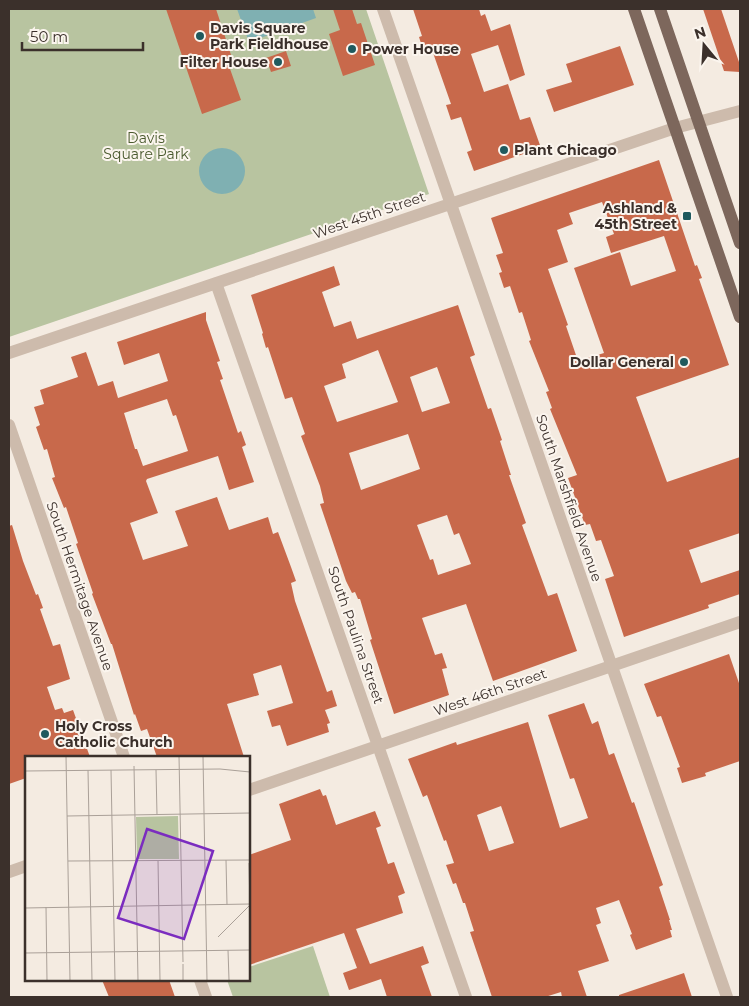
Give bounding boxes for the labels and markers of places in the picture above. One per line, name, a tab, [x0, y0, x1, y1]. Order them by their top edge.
place label: Davis Square Park Fieldhouse	[210, 19, 329, 53]
marker: Davis Square Park Fieldhouse	[194, 30, 206, 42]
place label: Power House	[362, 40, 459, 58]
marker: Power House	[346, 43, 358, 55]
place label: Filter House	[180, 53, 268, 71]
marker: Filter House	[272, 56, 284, 68]
place label: Plant Chicago	[514, 141, 617, 159]
marker: Plant Chicago	[498, 144, 510, 156]
place label: Ashland & 45th Street	[595, 199, 677, 233]
marker: Ashland & 45th Street	[681, 210, 693, 222]
place label: Dollar General	[570, 353, 674, 371]
marker: Dollar General	[678, 356, 690, 368]
place label: Holy Cross Catholic Church	[55, 717, 173, 751]
marker: Holy Cross Catholic Church	[39, 728, 51, 740]

